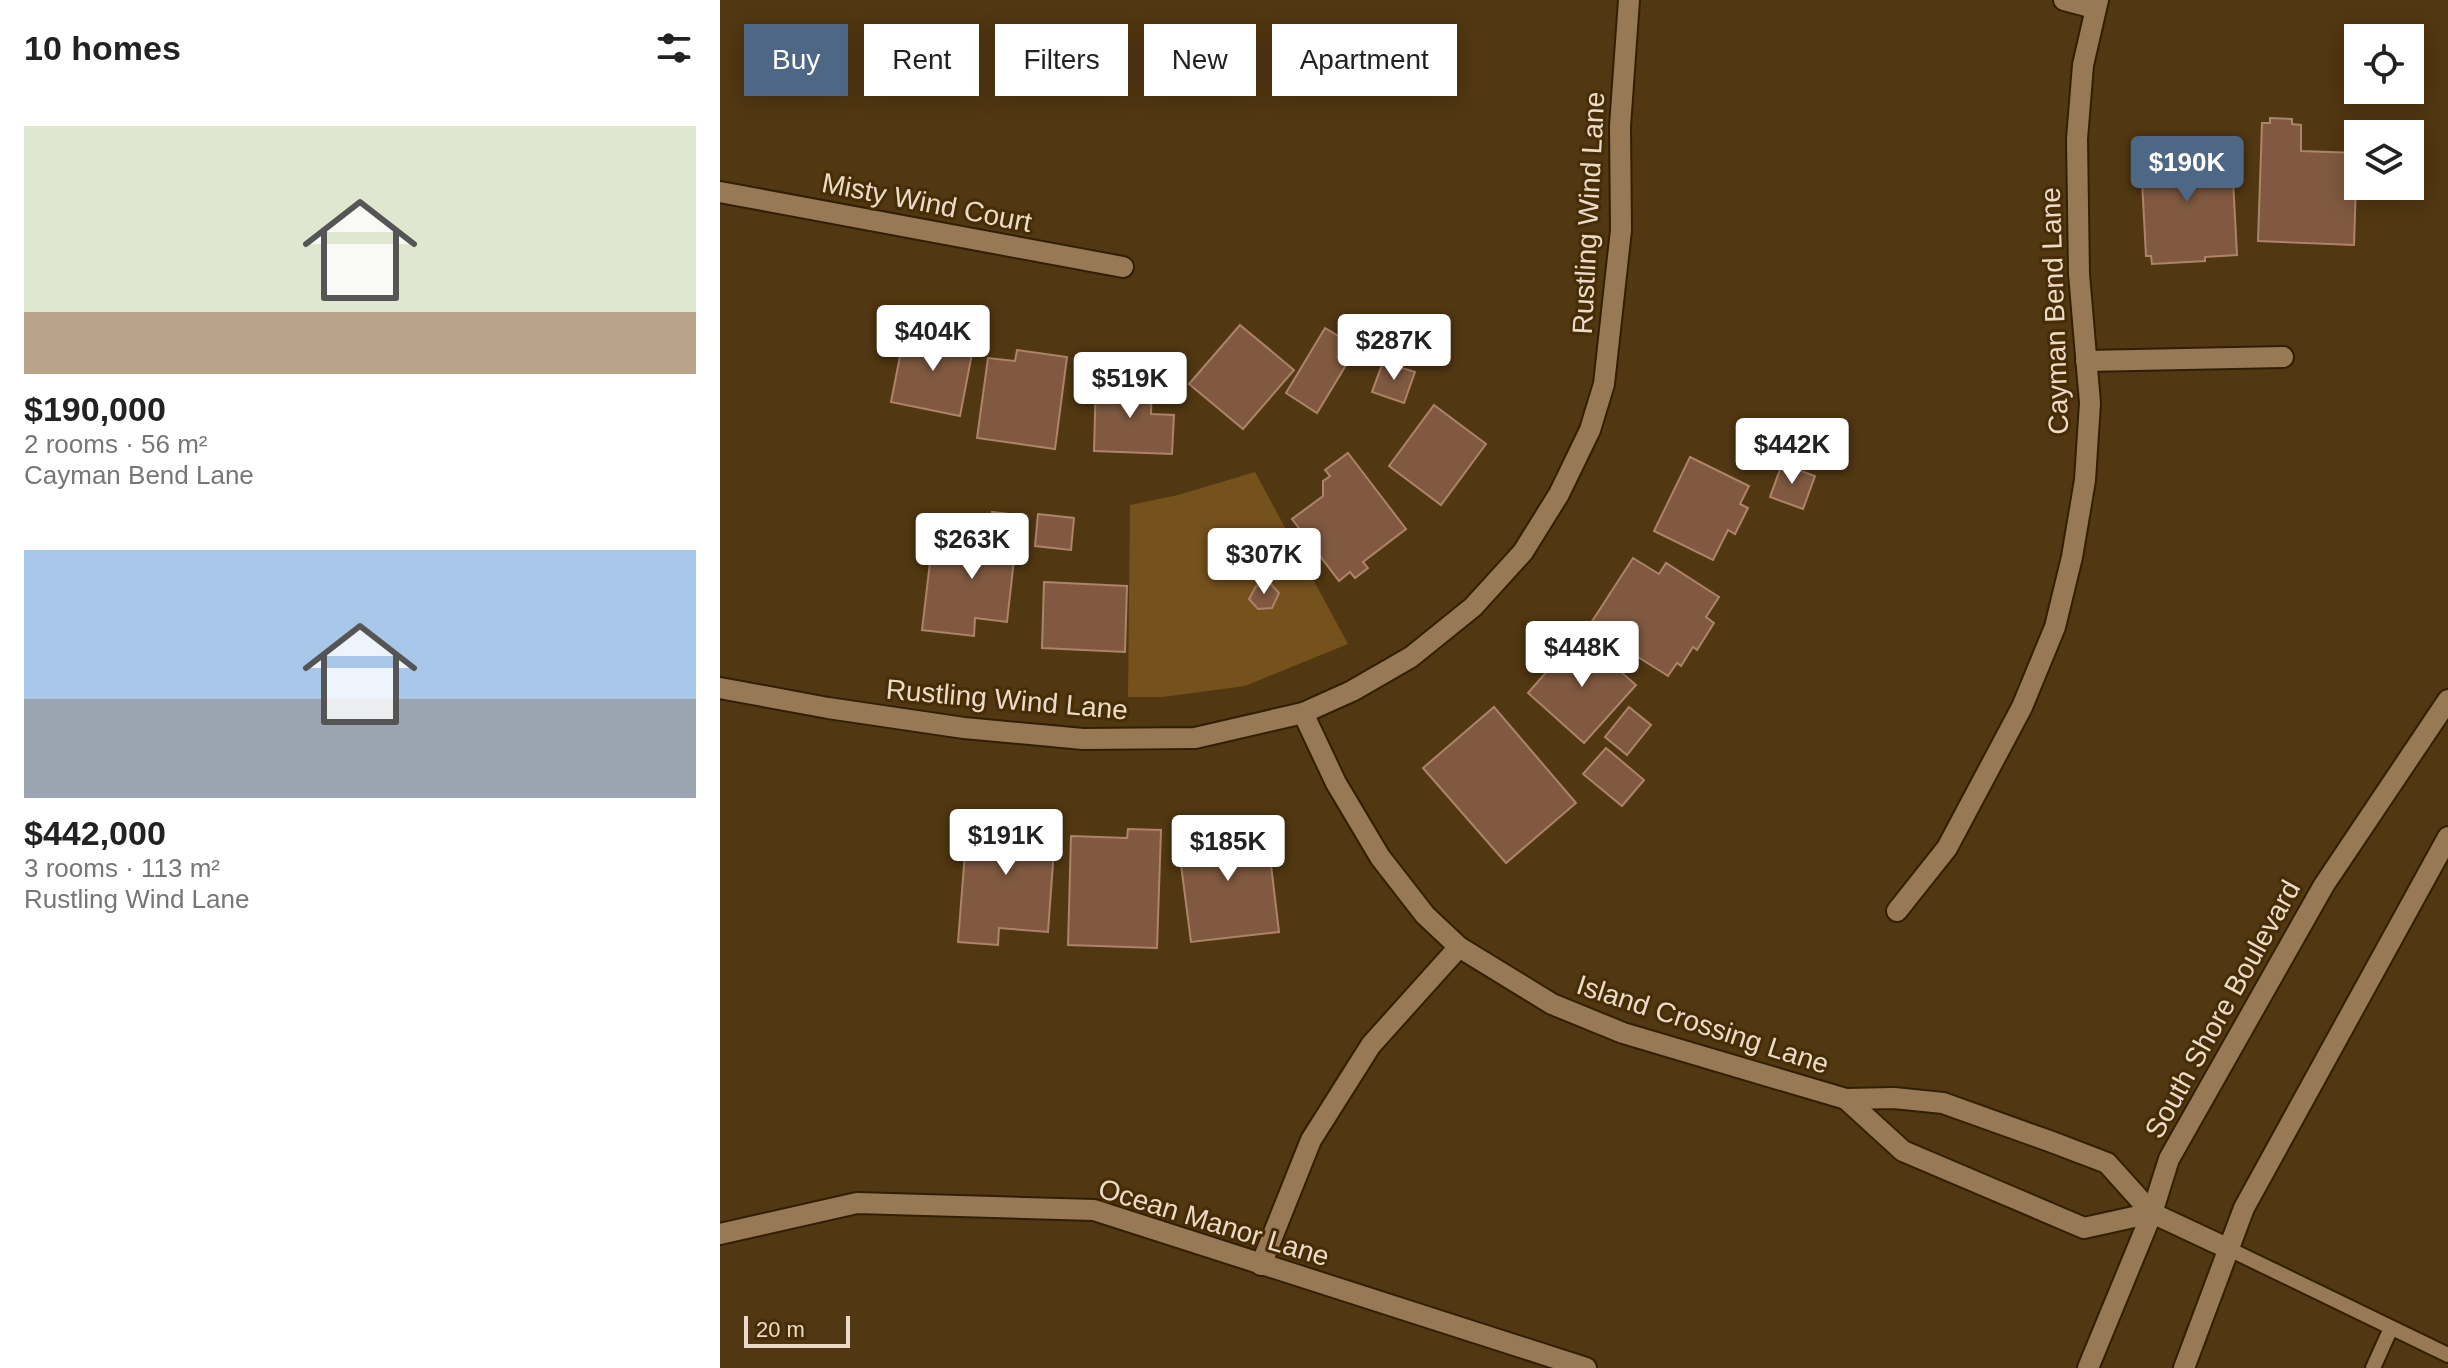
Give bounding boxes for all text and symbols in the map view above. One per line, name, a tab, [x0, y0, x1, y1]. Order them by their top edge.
chip: Buy	[744, 24, 848, 96]
chip: Rent	[864, 24, 979, 96]
chip: Filters	[995, 24, 1128, 96]
chip: New	[1144, 24, 1256, 96]
chip: Apartment	[1272, 24, 1457, 96]
map controls	[2344, 24, 2424, 200]
button: locate	[2344, 24, 2424, 104]
icon: filters	[652, 26, 696, 70]
text: 10 homes	[24, 29, 181, 67]
street label: Rustling Wind Lane	[1567, 91, 1610, 335]
button: layers	[2344, 120, 2424, 200]
pin: $190K	[2131, 136, 2243, 204]
text: $190K	[2149, 147, 2225, 177]
street label: Misty Wind Court	[819, 167, 1035, 238]
icon: home	[288, 178, 432, 322]
street label: Cayman Bend Lane	[2035, 187, 2074, 435]
pin: $404K	[877, 305, 989, 373]
pin: $287K	[1338, 314, 1450, 382]
text: $404K	[895, 316, 971, 346]
text: $287K	[1356, 325, 1432, 355]
pin: $519K	[1074, 352, 1186, 420]
text: $519K	[1092, 363, 1168, 393]
text: $190,000	[24, 390, 166, 428]
pin: $442K	[1736, 418, 1848, 486]
text: 2 rooms · 56 m²	[24, 429, 208, 459]
text: $442K	[1754, 429, 1830, 459]
text: Cayman Bend Lane	[24, 460, 254, 490]
pin: $263K	[916, 513, 1028, 581]
text: $263K	[934, 524, 1010, 554]
pin: $307K	[1208, 528, 1320, 596]
text: $307K	[1226, 539, 1302, 569]
icon: home	[288, 602, 432, 746]
pin: $448K	[1526, 621, 1638, 689]
text: $448K	[1544, 632, 1620, 662]
street label: Rustling Wind Lane	[885, 673, 1129, 726]
pin: $191K	[950, 809, 1062, 877]
text: $442,000	[24, 814, 166, 852]
pin: $185K	[1172, 815, 1284, 883]
text: $191K	[968, 820, 1044, 850]
text: $185K	[1190, 826, 1266, 856]
text: 3 rooms · 113 m²	[24, 853, 220, 883]
street label: South Shore Boulevard	[2139, 875, 2306, 1143]
text: Rustling Wind Lane	[24, 884, 249, 914]
street label: Island Crossing Lane	[1573, 969, 1833, 1080]
street label: Ocean Manor Lane	[1095, 1173, 1333, 1272]
scale bar	[744, 1312, 850, 1348]
text: 20 m	[756, 1317, 805, 1342]

